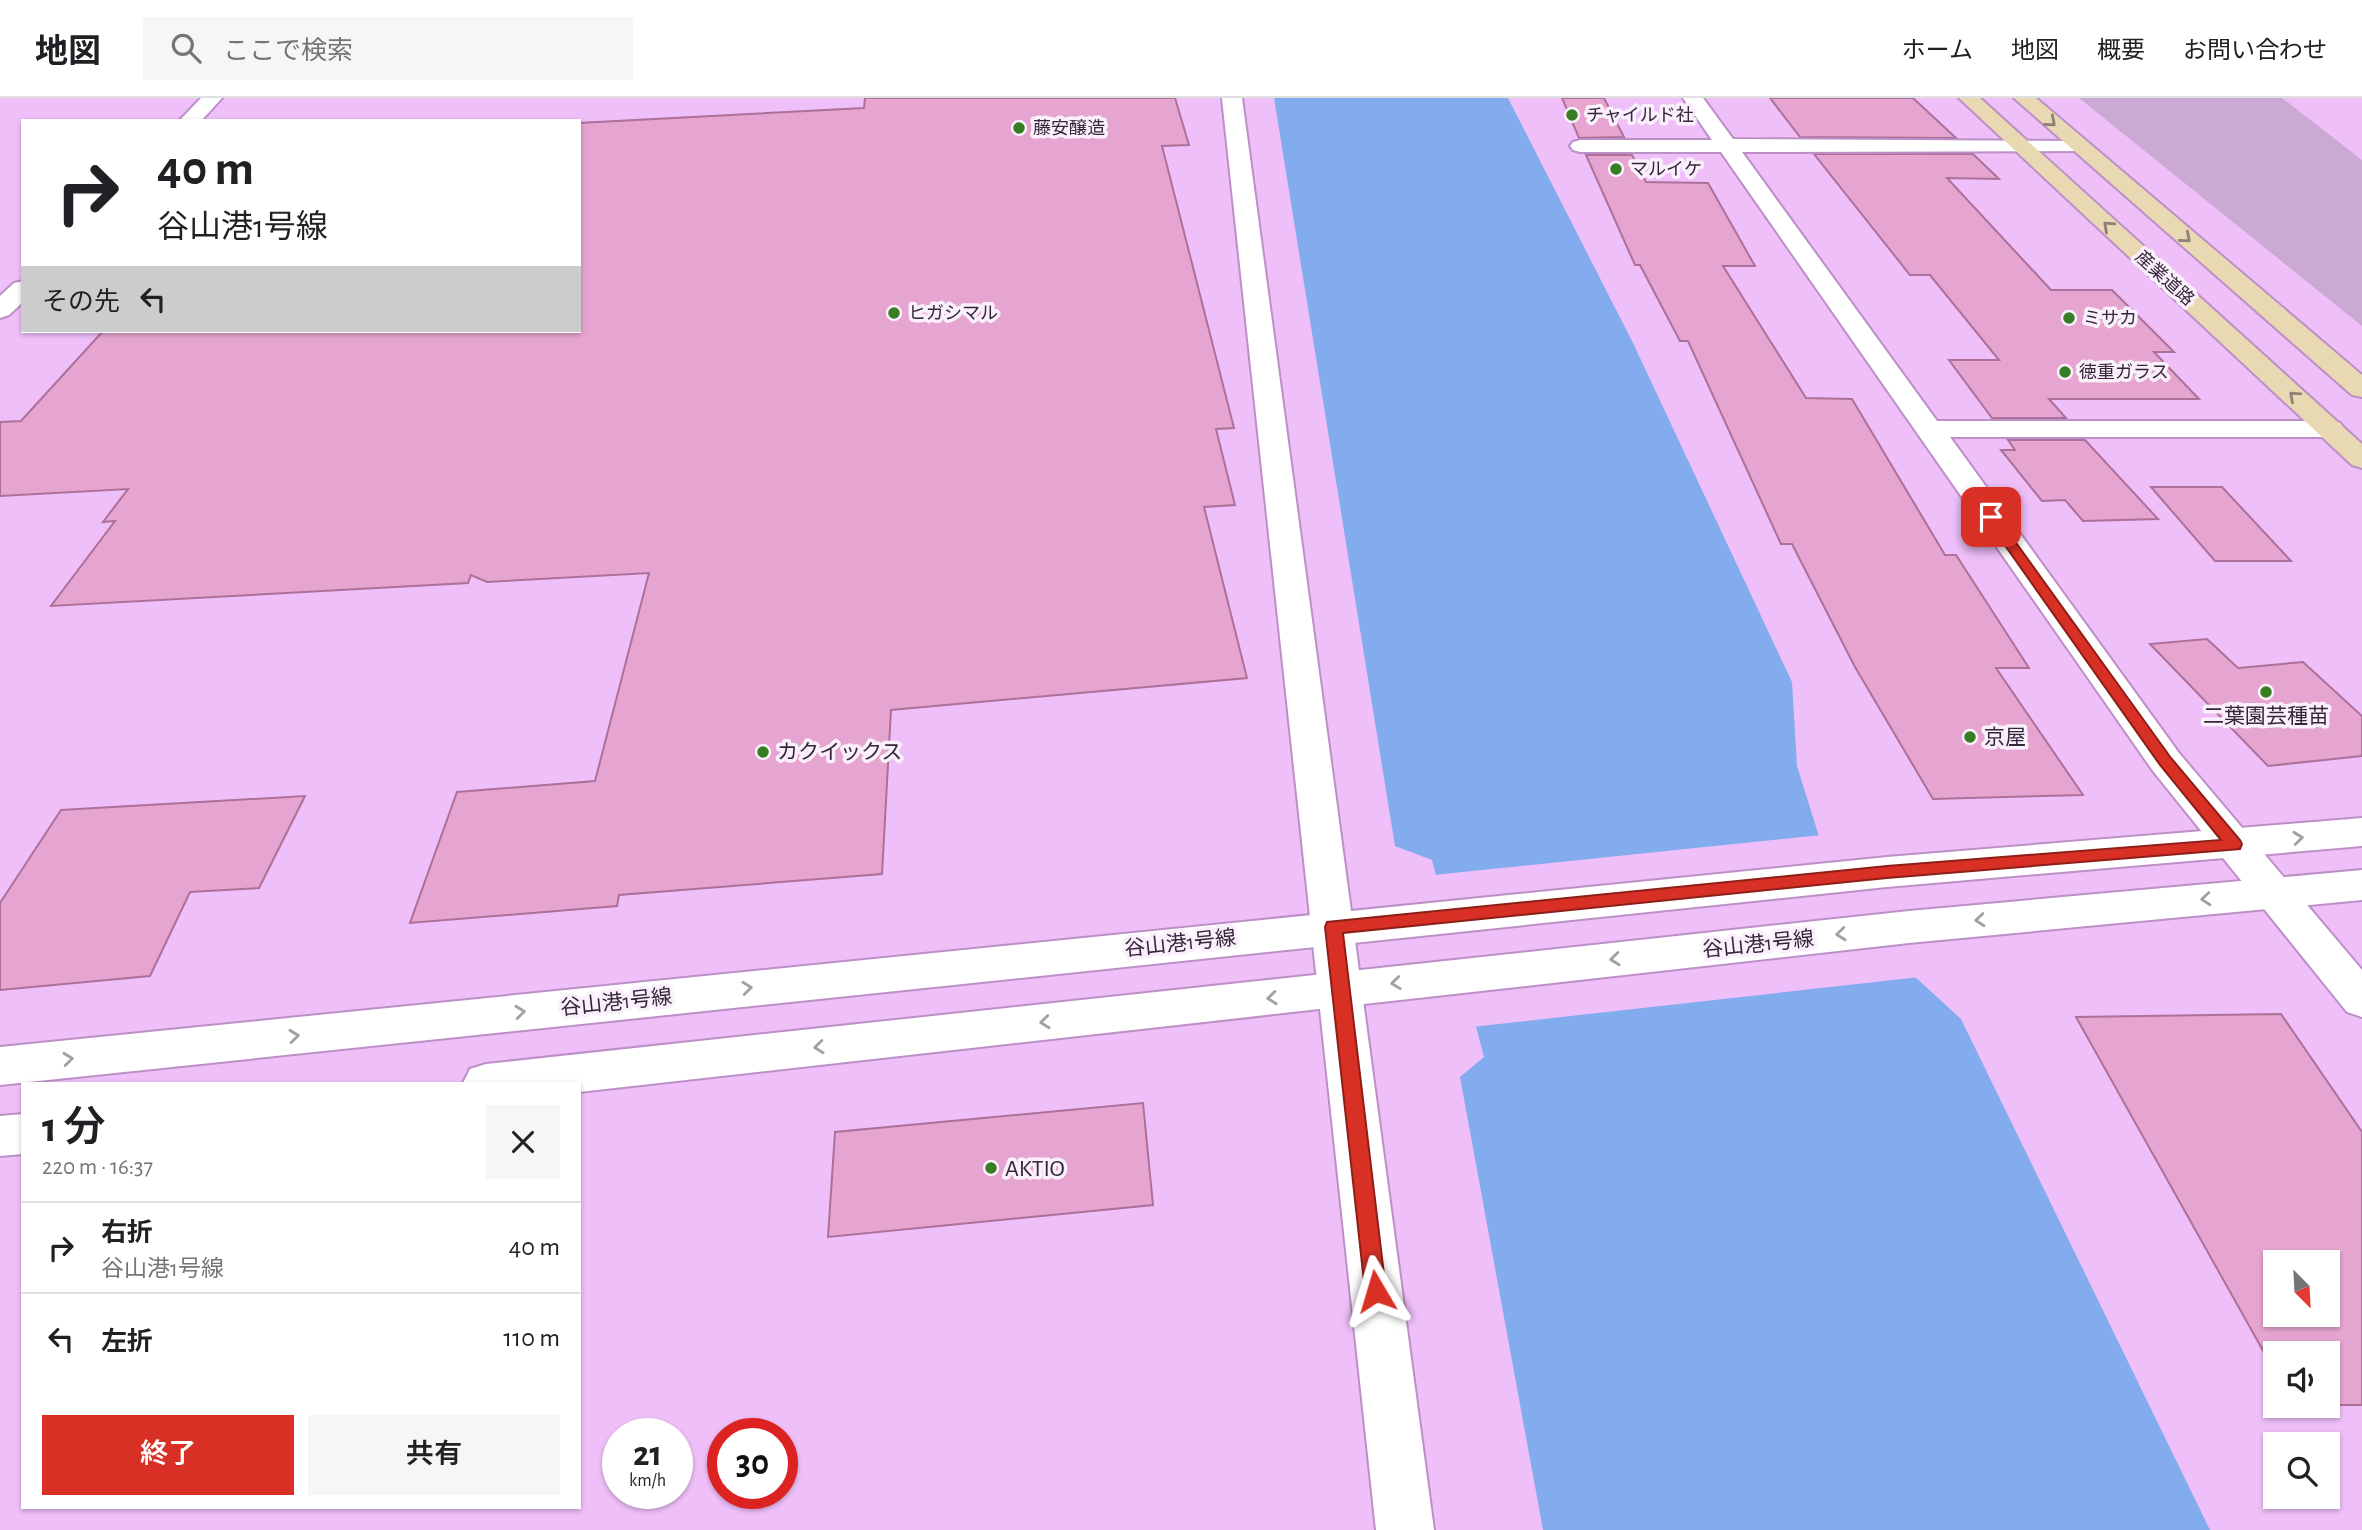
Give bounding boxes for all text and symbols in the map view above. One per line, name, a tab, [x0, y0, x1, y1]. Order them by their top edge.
search box	[143, 17, 633, 80]
icon: search	[167, 29, 205, 67]
text: 地図	[35, 36, 101, 69]
text: ここで検索	[223, 38, 353, 64]
text: ホーム	[1902, 39, 1973, 63]
text: 地図	[2011, 39, 2059, 63]
text: 概要	[2097, 39, 2145, 63]
text: お問い合わせ	[2183, 39, 2327, 63]
place label: チャイルド社	[1586, 106, 1694, 125]
marker: チャイルド社	[1564, 107, 1580, 123]
one-way arrow	[2043, 114, 2056, 126]
place label: 藤安醸造	[1033, 119, 1105, 138]
marker: 藤安醸造	[1011, 120, 1027, 136]
text: 40 m	[157, 145, 254, 194]
icon: right	[42, 147, 133, 238]
place label: マルイケ	[1630, 160, 1702, 179]
marker: マルイケ	[1608, 161, 1624, 177]
text: 谷山港1号線	[157, 211, 328, 243]
one-way arrow	[2103, 221, 2116, 234]
one-way arrow	[2178, 230, 2191, 242]
street label: 産業道路	[2132, 246, 2198, 310]
icon: left	[134, 280, 172, 318]
text: その先	[42, 289, 120, 315]
place label: ヒガシマル	[908, 304, 998, 323]
marker: ヒガシマル	[886, 305, 902, 321]
marker: ミサカ	[2061, 310, 2077, 326]
place label: ミサカ	[2083, 310, 2137, 328]
place label: 徳重ガラス	[2079, 362, 2169, 382]
marker: 徳重ガラス	[2057, 364, 2073, 380]
one-way arrow	[2289, 391, 2302, 404]
pin	[1961, 487, 2021, 547]
icon: arrive	[1972, 498, 2010, 536]
marker: 二葉園芸種苗	[2258, 684, 2274, 700]
place label: 二葉園芸種苗	[2203, 705, 2329, 727]
place label: 京屋	[1984, 726, 2026, 748]
marker: 京屋	[1962, 729, 1978, 745]
place label: カクイックス	[777, 741, 902, 763]
marker: カクイックス	[755, 744, 771, 760]
one-way arrow	[2293, 831, 2304, 846]
one-way arrow	[2201, 891, 2212, 906]
one-way arrow	[1974, 913, 1986, 928]
street label: 谷山港1号線	[1123, 926, 1237, 960]
street label: 谷山港1号線	[1701, 927, 1815, 961]
one-way arrow	[1835, 927, 1847, 942]
one-way arrow	[1609, 951, 1620, 966]
one-way arrow	[1390, 976, 1402, 991]
one-way arrow	[741, 981, 752, 996]
street label: 谷山港1号線	[559, 985, 673, 1019]
one-way arrow	[1266, 990, 1277, 1005]
one-way arrow	[515, 1005, 526, 1020]
one-way arrow	[1040, 1015, 1051, 1030]
one-way arrow	[288, 1028, 300, 1043]
one-way arrow	[813, 1039, 824, 1054]
one-way arrow	[62, 1052, 74, 1067]
button: close	[486, 1105, 560, 1179]
text: 1 分	[42, 1107, 105, 1149]
text: 220 m · 16:37	[42, 1156, 153, 1179]
place label: AKTIO	[1005, 1157, 1065, 1181]
marker: AKTIO	[983, 1160, 999, 1176]
text: 右折	[101, 1220, 153, 1246]
icon: right	[42, 1229, 80, 1267]
text: 40 m	[509, 1234, 560, 1260]
north arrow	[2263, 1250, 2340, 1326]
map controls	[2263, 1250, 2340, 1509]
position arrow	[1339, 1254, 1413, 1328]
text: 谷山港1号線	[101, 1258, 224, 1281]
icon: left	[42, 1320, 80, 1358]
text: 110 m	[503, 1325, 560, 1351]
text: 左折	[101, 1329, 153, 1355]
button: sound	[2263, 1341, 2340, 1418]
button: 終了	[42, 1415, 294, 1495]
button: 共有	[308, 1415, 560, 1495]
speed limit sign: 30	[707, 1418, 798, 1509]
button: search	[2263, 1432, 2340, 1509]
text: 21	[633, 1437, 662, 1472]
text: km/h	[629, 1472, 666, 1490]

